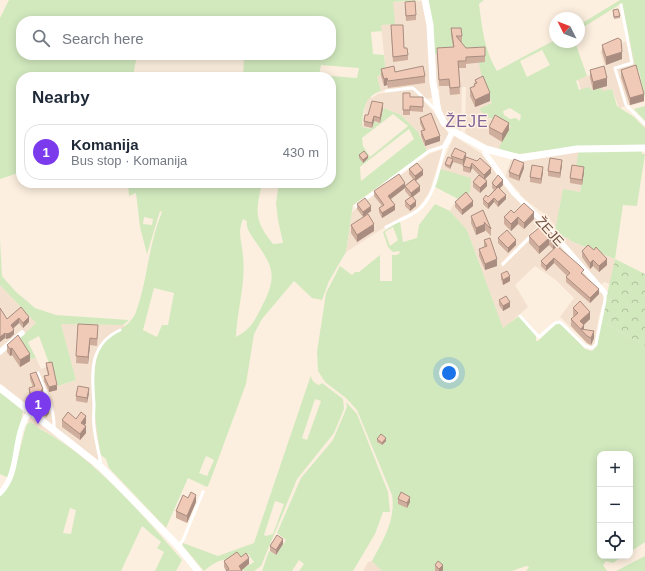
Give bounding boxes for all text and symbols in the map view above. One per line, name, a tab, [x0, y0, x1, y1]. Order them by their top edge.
north arrow	[549, 12, 585, 48]
search box	[16, 16, 336, 60]
icon: search	[30, 27, 52, 49]
text: Search here	[62, 30, 144, 47]
text: Nearby	[32, 88, 90, 107]
district label: ŽEJE	[445, 112, 489, 130]
text: Komanija	[71, 136, 139, 153]
text: 1	[42, 145, 50, 160]
text: 430 m	[283, 145, 319, 160]
text: Bus stop · Komanija	[71, 153, 187, 168]
street label: ŽEJE	[533, 213, 567, 249]
your location	[439, 363, 459, 383]
pin: 1	[25, 391, 51, 424]
map controls	[597, 451, 633, 559]
button: +	[597, 451, 633, 487]
button: −	[597, 487, 633, 523]
button: locate	[597, 523, 633, 559]

